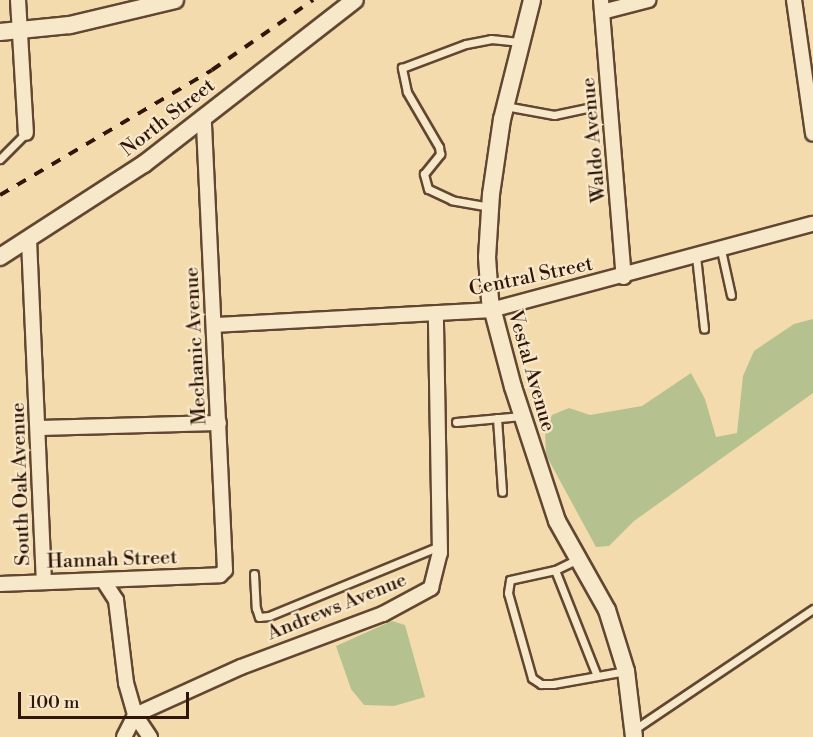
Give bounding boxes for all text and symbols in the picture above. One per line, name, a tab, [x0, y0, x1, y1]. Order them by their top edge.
street label: North Street	[116, 74, 220, 162]
street label: Waldo Avenue	[577, 76, 611, 204]
street label: Central Street	[467, 252, 595, 302]
street label: Mechanic Avenue	[180, 266, 212, 426]
street label: Vestal Avenue	[502, 308, 560, 434]
street label: South Oak Avenue	[6, 402, 36, 566]
street label: Hannah Street	[46, 546, 178, 574]
street label: Andrews Avenue	[264, 568, 410, 646]
scale bar	[21, 680, 192, 718]
text: 100 m	[29, 691, 80, 714]

